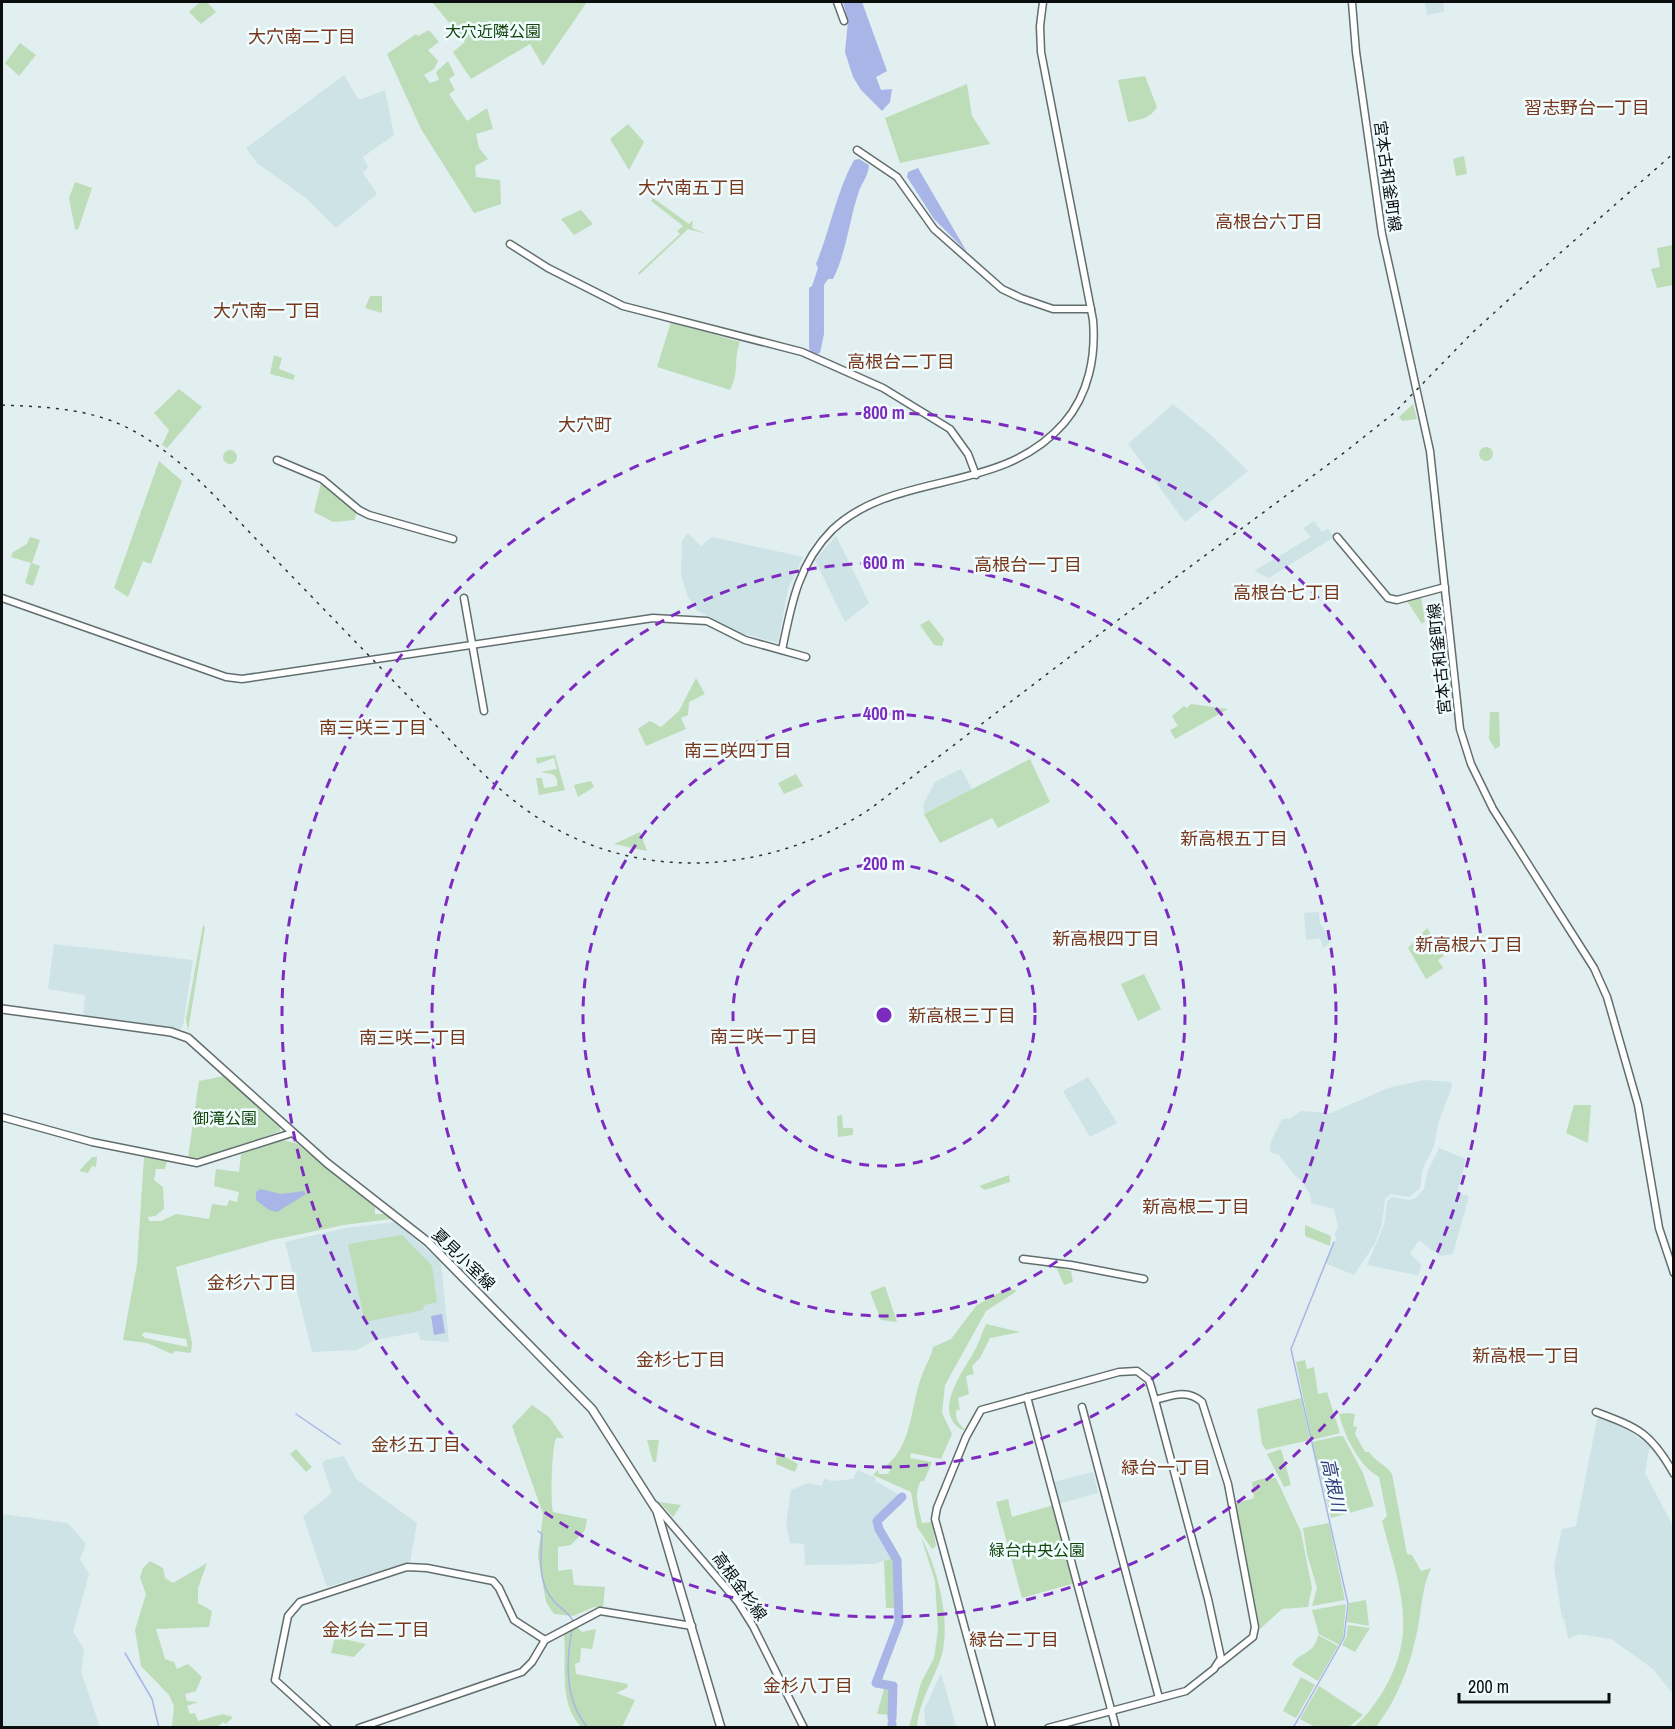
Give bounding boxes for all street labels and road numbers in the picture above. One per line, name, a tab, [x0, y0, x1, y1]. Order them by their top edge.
street label: 宮本古和釜町線	[1369, 119, 1407, 233]
street label: 宮本古和釜町線	[1422, 602, 1456, 716]
street label: 夏見小室線	[428, 1223, 500, 1295]
street label: 高根金杉線	[708, 1547, 772, 1625]

